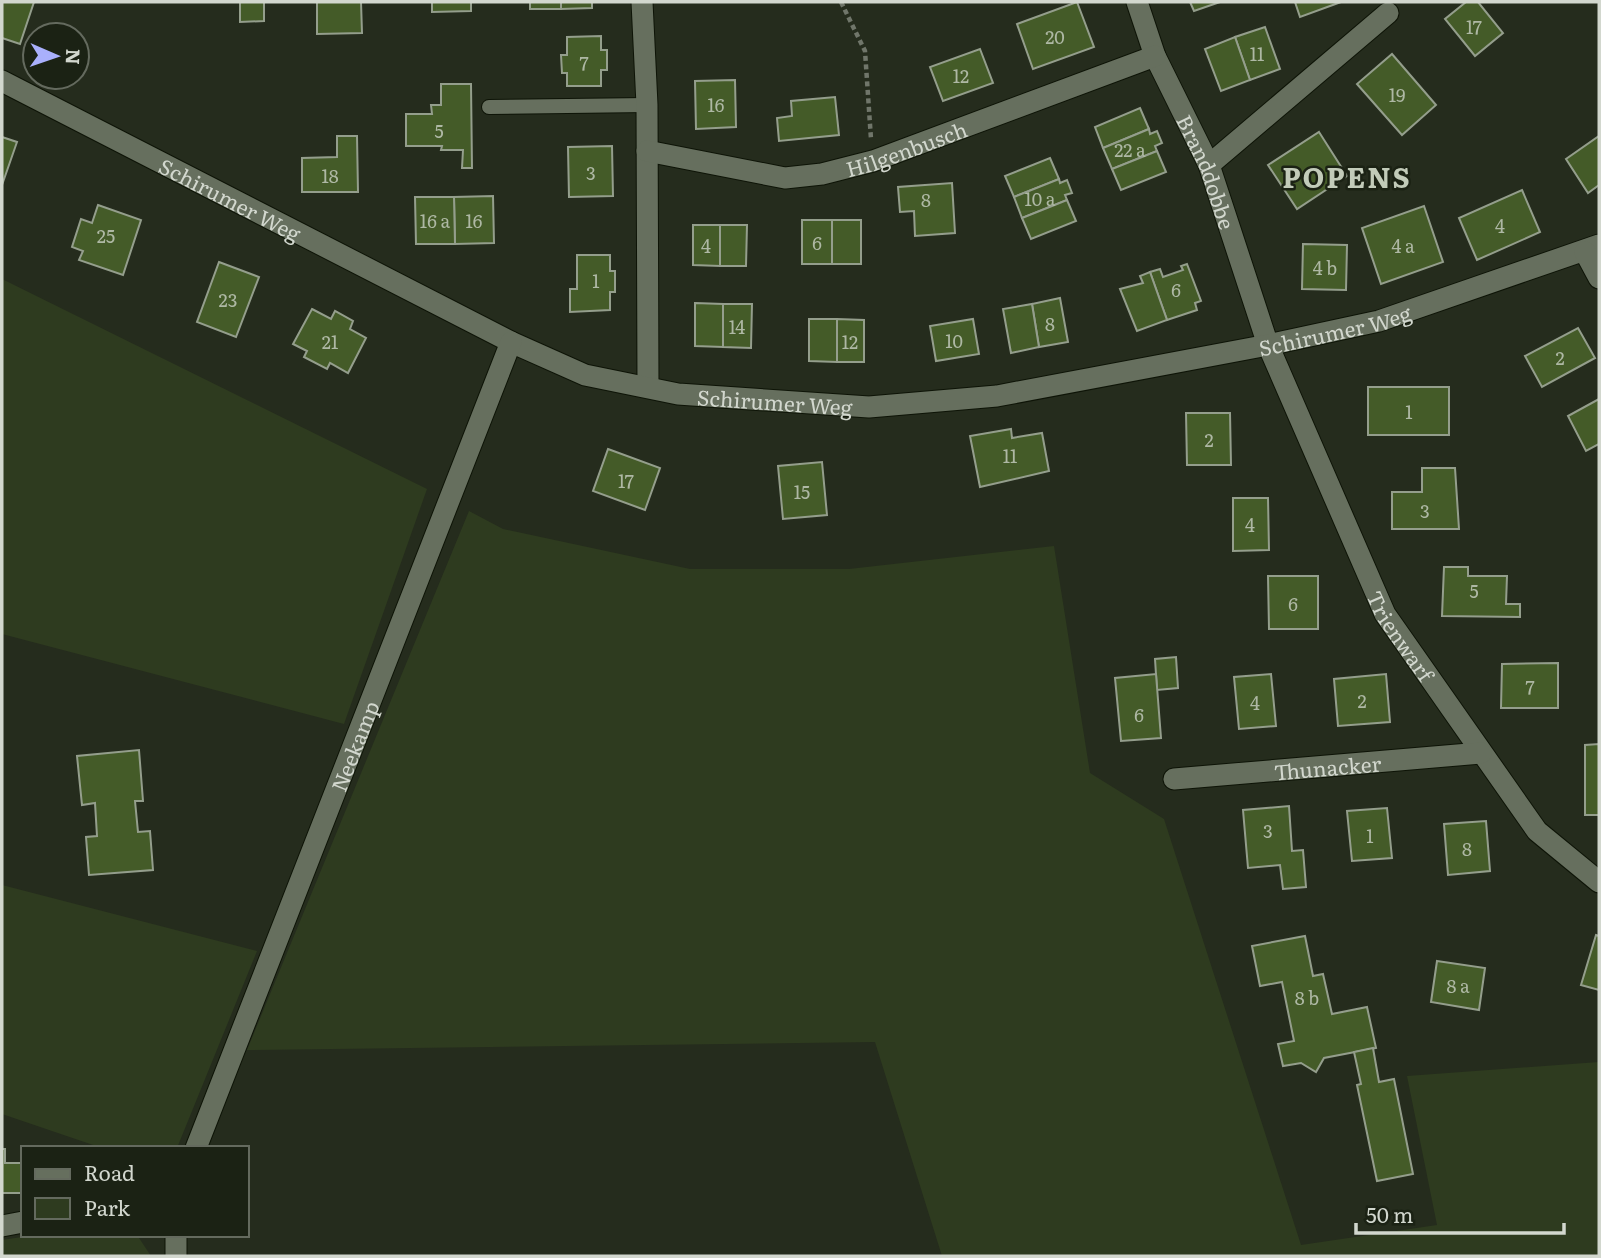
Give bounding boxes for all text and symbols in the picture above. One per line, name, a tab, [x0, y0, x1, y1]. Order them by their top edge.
house number: 17	[1466, 13, 1482, 40]
north arrow	[21, 21, 91, 91]
house number: 20	[1045, 23, 1065, 50]
house number: 11	[1250, 40, 1264, 67]
text: N	[60, 48, 88, 65]
house number: 7	[579, 49, 589, 76]
house number: 12	[953, 62, 969, 89]
house number: 19	[1389, 81, 1405, 108]
house number: 16	[708, 91, 725, 118]
street label: Branddobbe	[1171, 109, 1244, 233]
street label: Hilgenbusch	[842, 112, 971, 183]
house number: 5	[434, 117, 444, 144]
house number: 22 a	[1114, 136, 1146, 163]
street label: Schirumer Weg	[154, 149, 307, 248]
district label: POPENS	[1282, 155, 1412, 197]
house number: 3	[586, 159, 596, 186]
house number: 18	[321, 162, 339, 189]
house number: 10 a	[1024, 185, 1056, 212]
house number: 8	[921, 186, 931, 213]
house number: 16 a	[420, 207, 450, 234]
house number: 16	[466, 207, 483, 234]
house number: 4	[1495, 212, 1505, 239]
house number: 25	[97, 222, 115, 249]
house number: 6	[812, 229, 822, 256]
house number: 4	[701, 232, 711, 259]
house number: 4 a	[1391, 232, 1415, 259]
house number: 4 b	[1313, 254, 1337, 281]
house number: 1	[592, 267, 600, 294]
house number: 6	[1171, 276, 1181, 303]
house number: 23	[219, 286, 237, 313]
street label: Schirumer Weg	[1256, 296, 1415, 362]
house number: 8	[1045, 310, 1055, 337]
house number: 14	[729, 313, 745, 340]
house number: 10	[945, 327, 963, 354]
house number: 21	[322, 328, 338, 355]
house number: 12	[842, 328, 858, 355]
house number: 2	[1555, 344, 1565, 371]
street label: Schirumer Weg	[696, 380, 854, 421]
house number: 1	[1405, 398, 1413, 425]
house number: 2	[1204, 426, 1214, 453]
house number: 11	[1003, 442, 1017, 469]
house number: 17	[618, 467, 634, 494]
house number: 15	[794, 478, 810, 505]
house number: 3	[1420, 497, 1430, 524]
house number: 4	[1245, 511, 1255, 538]
house number: 5	[1469, 577, 1479, 604]
street label: Trienwarf	[1361, 585, 1444, 688]
house number: 6	[1288, 590, 1298, 617]
house number: 7	[1525, 673, 1535, 700]
house number: 2	[1357, 687, 1367, 714]
house number: 4	[1250, 689, 1260, 716]
street label: Neekamp	[322, 696, 385, 796]
house number: 6	[1134, 701, 1144, 728]
street label: Thunacker	[1273, 746, 1382, 786]
house number: 3	[1263, 817, 1273, 844]
house number: 1	[1366, 822, 1374, 849]
house number: 8	[1462, 835, 1472, 862]
house number: 8 a	[1446, 972, 1470, 999]
house number: 8 b	[1295, 984, 1319, 1011]
legend	[21, 1146, 248, 1237]
text: Road	[84, 1156, 135, 1187]
text: Park	[84, 1191, 130, 1222]
scale bar	[1356, 1192, 1564, 1236]
text: 50 m	[1366, 1198, 1413, 1229]

